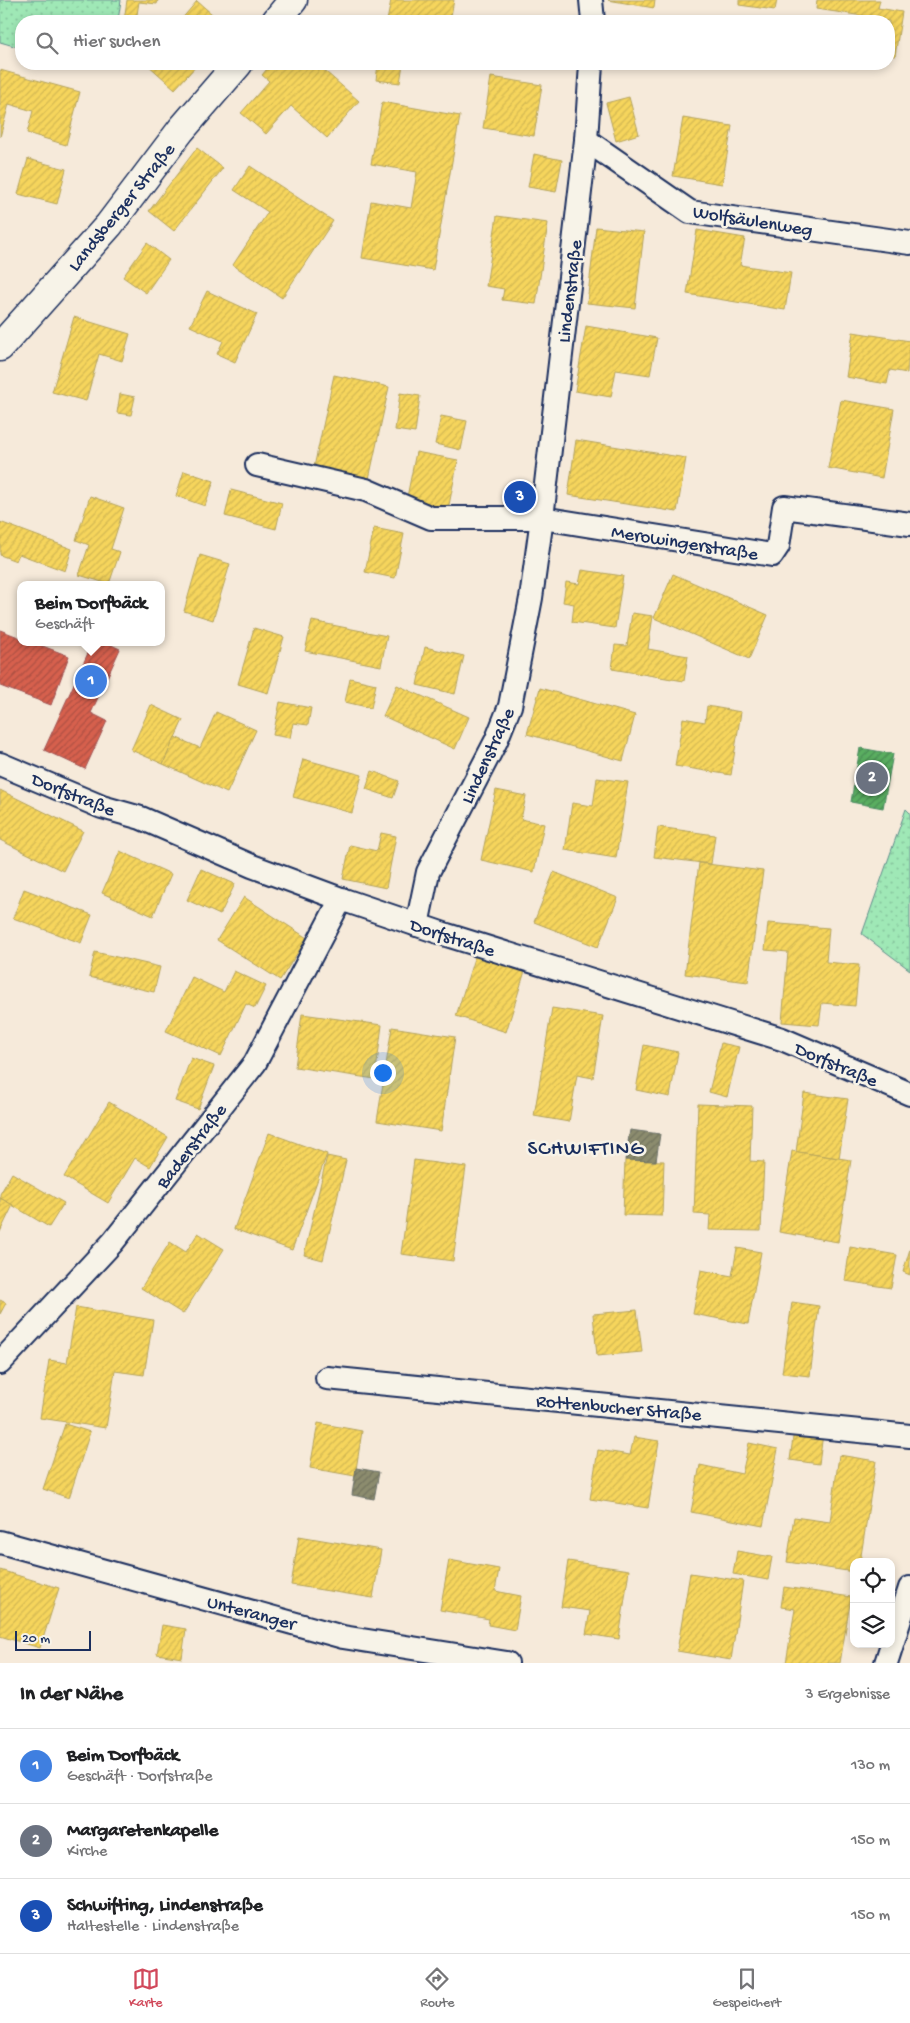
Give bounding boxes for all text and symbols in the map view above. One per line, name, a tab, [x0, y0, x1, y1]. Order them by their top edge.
search box	[15, 15, 895, 70]
icon: search	[33, 29, 61, 57]
text: Hier suchen	[73, 31, 160, 54]
street label: Landsberger Straße	[64, 139, 182, 277]
street label: Wolfsäulenweg	[691, 202, 814, 243]
street label: Lindenstraße	[554, 238, 589, 344]
pin: 3	[504, 478, 536, 516]
street label: Merowingerstraße	[609, 522, 760, 567]
popup	[17, 581, 165, 646]
text: Beim Dorfbäck	[35, 593, 147, 616]
text: Geschäft	[35, 616, 94, 635]
pin: 1	[75, 662, 107, 700]
street label: Lindenstraße	[457, 705, 522, 808]
pin: 2	[856, 759, 888, 797]
street label: Dorfstraße	[26, 768, 118, 823]
street label: Dorfstraße	[405, 914, 498, 964]
street label: Dorfstraße	[789, 1038, 881, 1094]
your location	[370, 1060, 396, 1086]
street label: Baderstraße	[152, 1100, 233, 1195]
district label: SCHWIFTING	[528, 1138, 644, 1163]
street label: Rottenbucher Straße	[535, 1391, 703, 1428]
map controls	[850, 1558, 895, 1648]
button: locate	[850, 1558, 895, 1603]
street label: Unteranger	[204, 1591, 300, 1638]
button: layers	[850, 1603, 895, 1648]
scale bar	[15, 1628, 91, 1651]
text: 20 m	[22, 1631, 50, 1648]
text: In der Nähe	[20, 1683, 123, 1708]
text: 3 Ergebnisse	[805, 1686, 890, 1705]
text: Beim Dorfbäck	[67, 1745, 179, 1768]
text: 1	[33, 1757, 39, 1776]
text: 130 m	[851, 1757, 890, 1776]
text: Geschäft · Dorfstraße	[67, 1768, 212, 1787]
text: Margaretenkapelle	[67, 1820, 218, 1843]
text: 2	[32, 1832, 40, 1851]
text: 150 m	[851, 1832, 890, 1851]
text: Kirche	[67, 1843, 107, 1862]
text: Schwifting, Lindenstraße	[67, 1895, 263, 1918]
text: 3	[32, 1907, 40, 1926]
text: 150 m	[851, 1907, 890, 1926]
text: Haltestelle · Lindenstraße	[67, 1918, 239, 1937]
tab: Karte	[129, 1965, 162, 2012]
tab: Route	[420, 1965, 454, 2012]
tab: Gespeichert	[712, 1965, 781, 2012]

